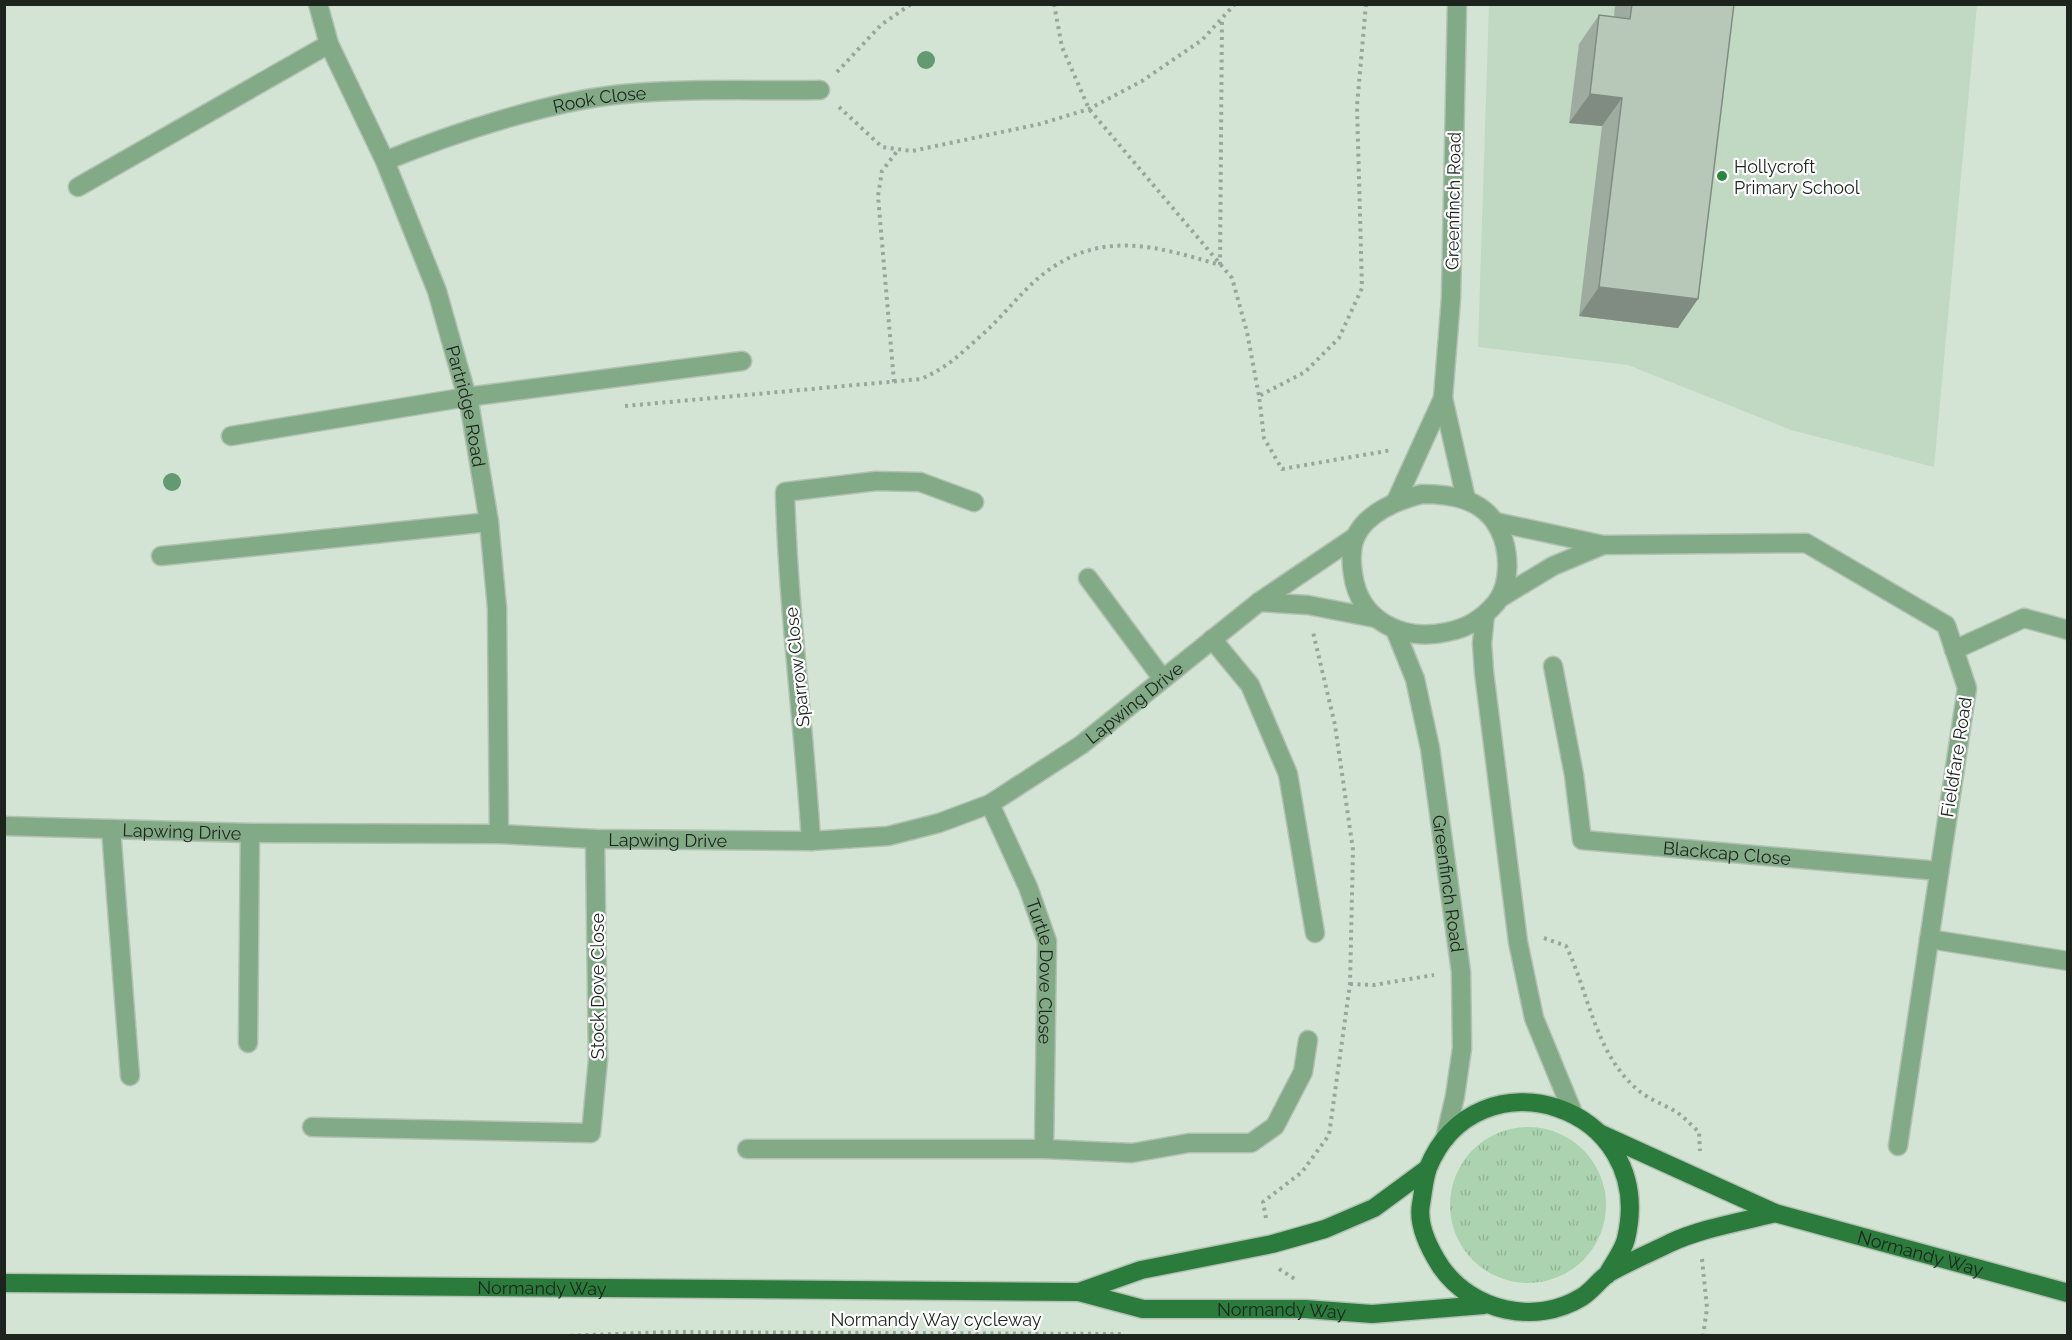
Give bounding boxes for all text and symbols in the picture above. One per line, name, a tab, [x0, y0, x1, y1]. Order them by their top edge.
street label: Rook Close	[551, 82, 647, 116]
street label: Greenfinch Road	[1441, 132, 1465, 270]
place label: Hollycroft Primary School	[1734, 156, 1860, 198]
marker: Hollycroft Primary School	[1715, 169, 1729, 183]
street label: Partridge Road	[442, 343, 490, 468]
street label: Sparrow Close	[780, 606, 814, 728]
street label: Lapwing Drive	[1081, 657, 1187, 748]
street label: Fieldfare Road	[1936, 695, 1976, 819]
street label: Greenfinch Road	[1429, 813, 1469, 953]
street label: Lapwing Drive	[122, 819, 242, 843]
street label: Lapwing Drive	[608, 829, 728, 851]
street label: Blackcap Close	[1662, 837, 1792, 869]
street label: Turtle Dove Close	[1022, 896, 1058, 1045]
street label: Stock Dove Close	[587, 912, 608, 1059]
street label: Normandy Way	[1855, 1226, 1986, 1280]
street label: Normandy Way	[477, 1276, 607, 1299]
street label: Normandy Way	[1217, 1299, 1347, 1323]
street label: Normandy Way cycleway	[830, 1309, 1042, 1330]

